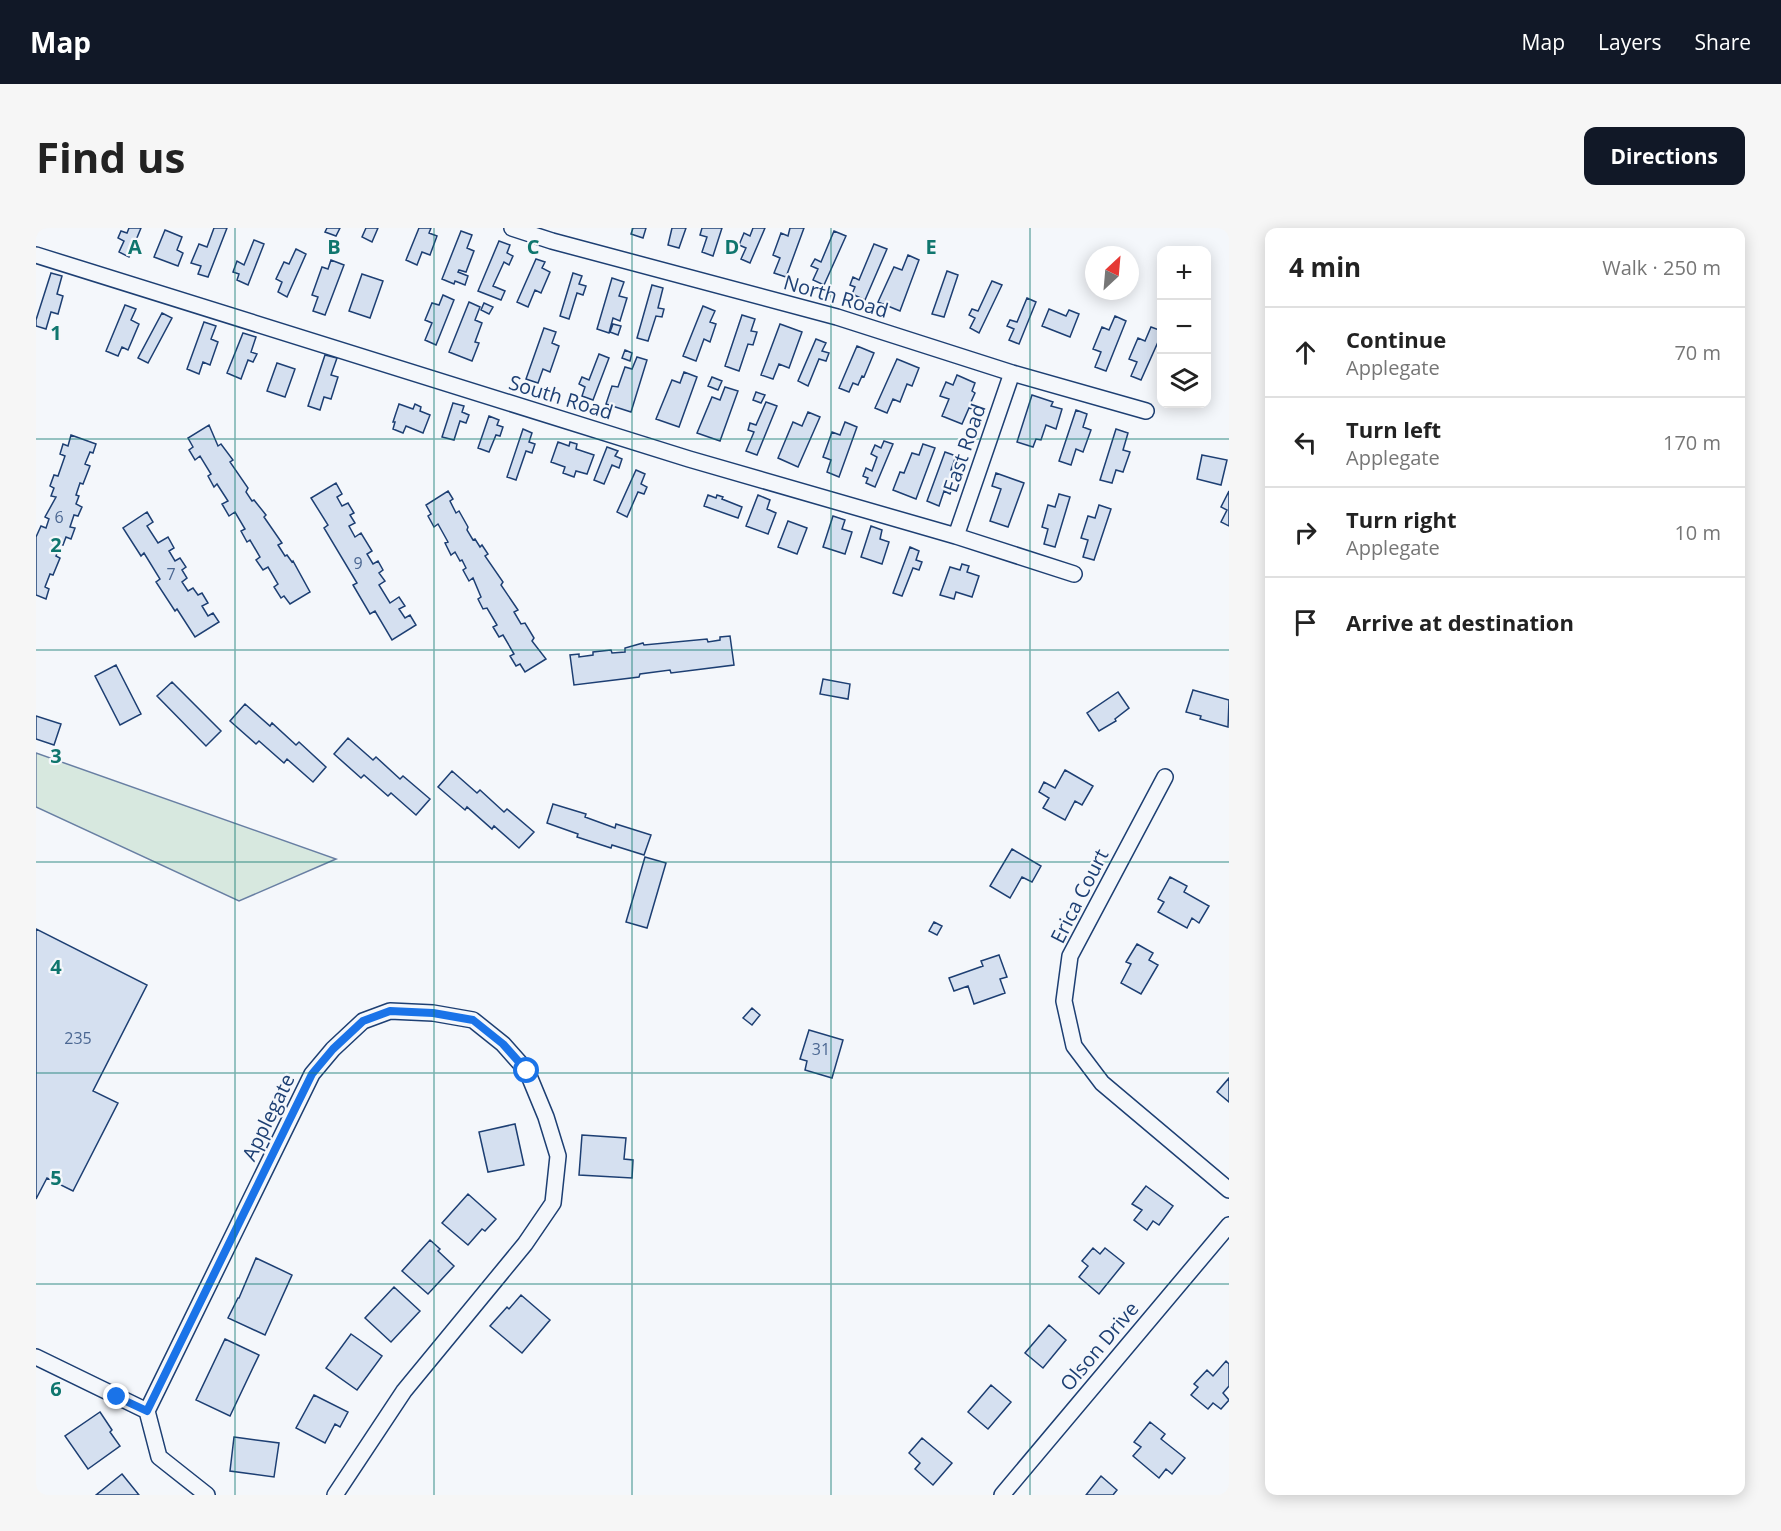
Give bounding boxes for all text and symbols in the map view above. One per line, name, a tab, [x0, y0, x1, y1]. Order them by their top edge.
text: Map	[30, 23, 91, 61]
text: Map	[1522, 28, 1565, 56]
text: Layers	[1598, 28, 1662, 56]
text: Share	[1695, 28, 1751, 56]
button: Directions	[1584, 127, 1745, 185]
text: Find us	[36, 128, 185, 185]
text: A	[128, 233, 142, 260]
text: B	[327, 233, 341, 260]
text: C	[527, 233, 540, 260]
text: D	[725, 233, 739, 260]
text: E	[925, 233, 937, 260]
north arrow	[1085, 246, 1139, 300]
map controls	[1157, 246, 1211, 408]
button: +	[1157, 246, 1211, 300]
text: 4 min	[1289, 249, 1361, 285]
text: Walk · 250 m	[1602, 254, 1721, 281]
street label: North Road	[781, 268, 891, 324]
button: −	[1157, 300, 1211, 354]
text: 1	[50, 319, 62, 346]
text: Continue	[1346, 324, 1446, 354]
icon: ahead	[1289, 336, 1322, 369]
text: 70 m	[1674, 339, 1721, 366]
button: layers	[1157, 354, 1211, 408]
text: Applegate	[1346, 354, 1440, 381]
street label: South Road	[506, 368, 616, 426]
street label: East Road	[936, 400, 992, 496]
text: Turn left	[1346, 414, 1441, 444]
icon: left	[1289, 426, 1322, 459]
text: 170 m	[1663, 429, 1721, 456]
text: Applegate	[1346, 444, 1440, 471]
text: Turn right	[1346, 504, 1457, 534]
house number: 6	[54, 506, 64, 528]
icon: right	[1289, 516, 1322, 549]
text: 10 m	[1674, 519, 1721, 546]
text: 2	[50, 531, 62, 558]
text: Applegate	[1346, 534, 1440, 561]
house number: 9	[353, 552, 363, 574]
house number: 7	[166, 563, 176, 585]
icon: arrive	[1289, 606, 1322, 639]
text: Arrive at destination	[1346, 607, 1574, 637]
text: 3	[50, 742, 62, 769]
street label: Erica Court	[1044, 844, 1114, 948]
text: 4	[50, 953, 62, 980]
house number: 235	[64, 1027, 92, 1049]
house number: 31	[812, 1038, 830, 1060]
route start	[513, 1057, 539, 1083]
street label: Applegate	[235, 1069, 301, 1165]
text: 5	[50, 1164, 62, 1191]
street label: Olson Drive	[1054, 1296, 1144, 1396]
text: 6	[50, 1375, 62, 1402]
route end	[103, 1383, 129, 1409]

